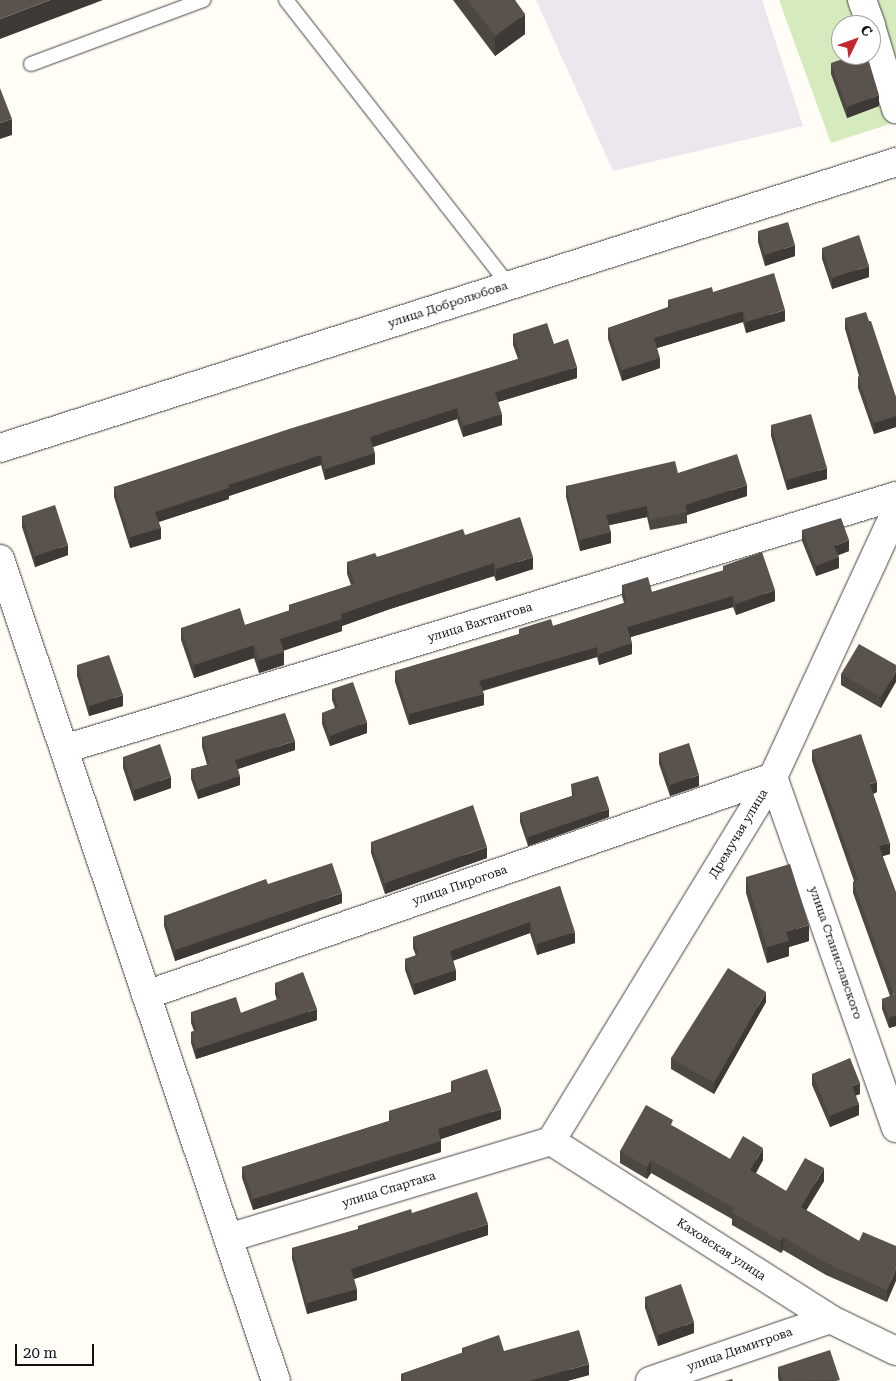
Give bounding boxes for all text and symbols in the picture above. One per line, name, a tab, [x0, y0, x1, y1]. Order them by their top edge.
north arrow	[831, 15, 881, 65]
text: С	[857, 22, 876, 40]
street label: улица Добролюбова	[386, 279, 510, 331]
street label: улица Вахтангова	[426, 600, 534, 646]
street label: Дремучая улица	[707, 787, 771, 881]
street label: улица Пирогова	[411, 863, 509, 909]
street label: улица Станиславского	[805, 885, 865, 1021]
street label: улица Спартака	[340, 1169, 438, 1211]
street label: Каховская улица	[674, 1216, 768, 1284]
street label: улица Димитрова	[685, 1325, 795, 1375]
scale bar	[18, 1334, 96, 1366]
text: 20 m	[23, 1344, 57, 1362]

